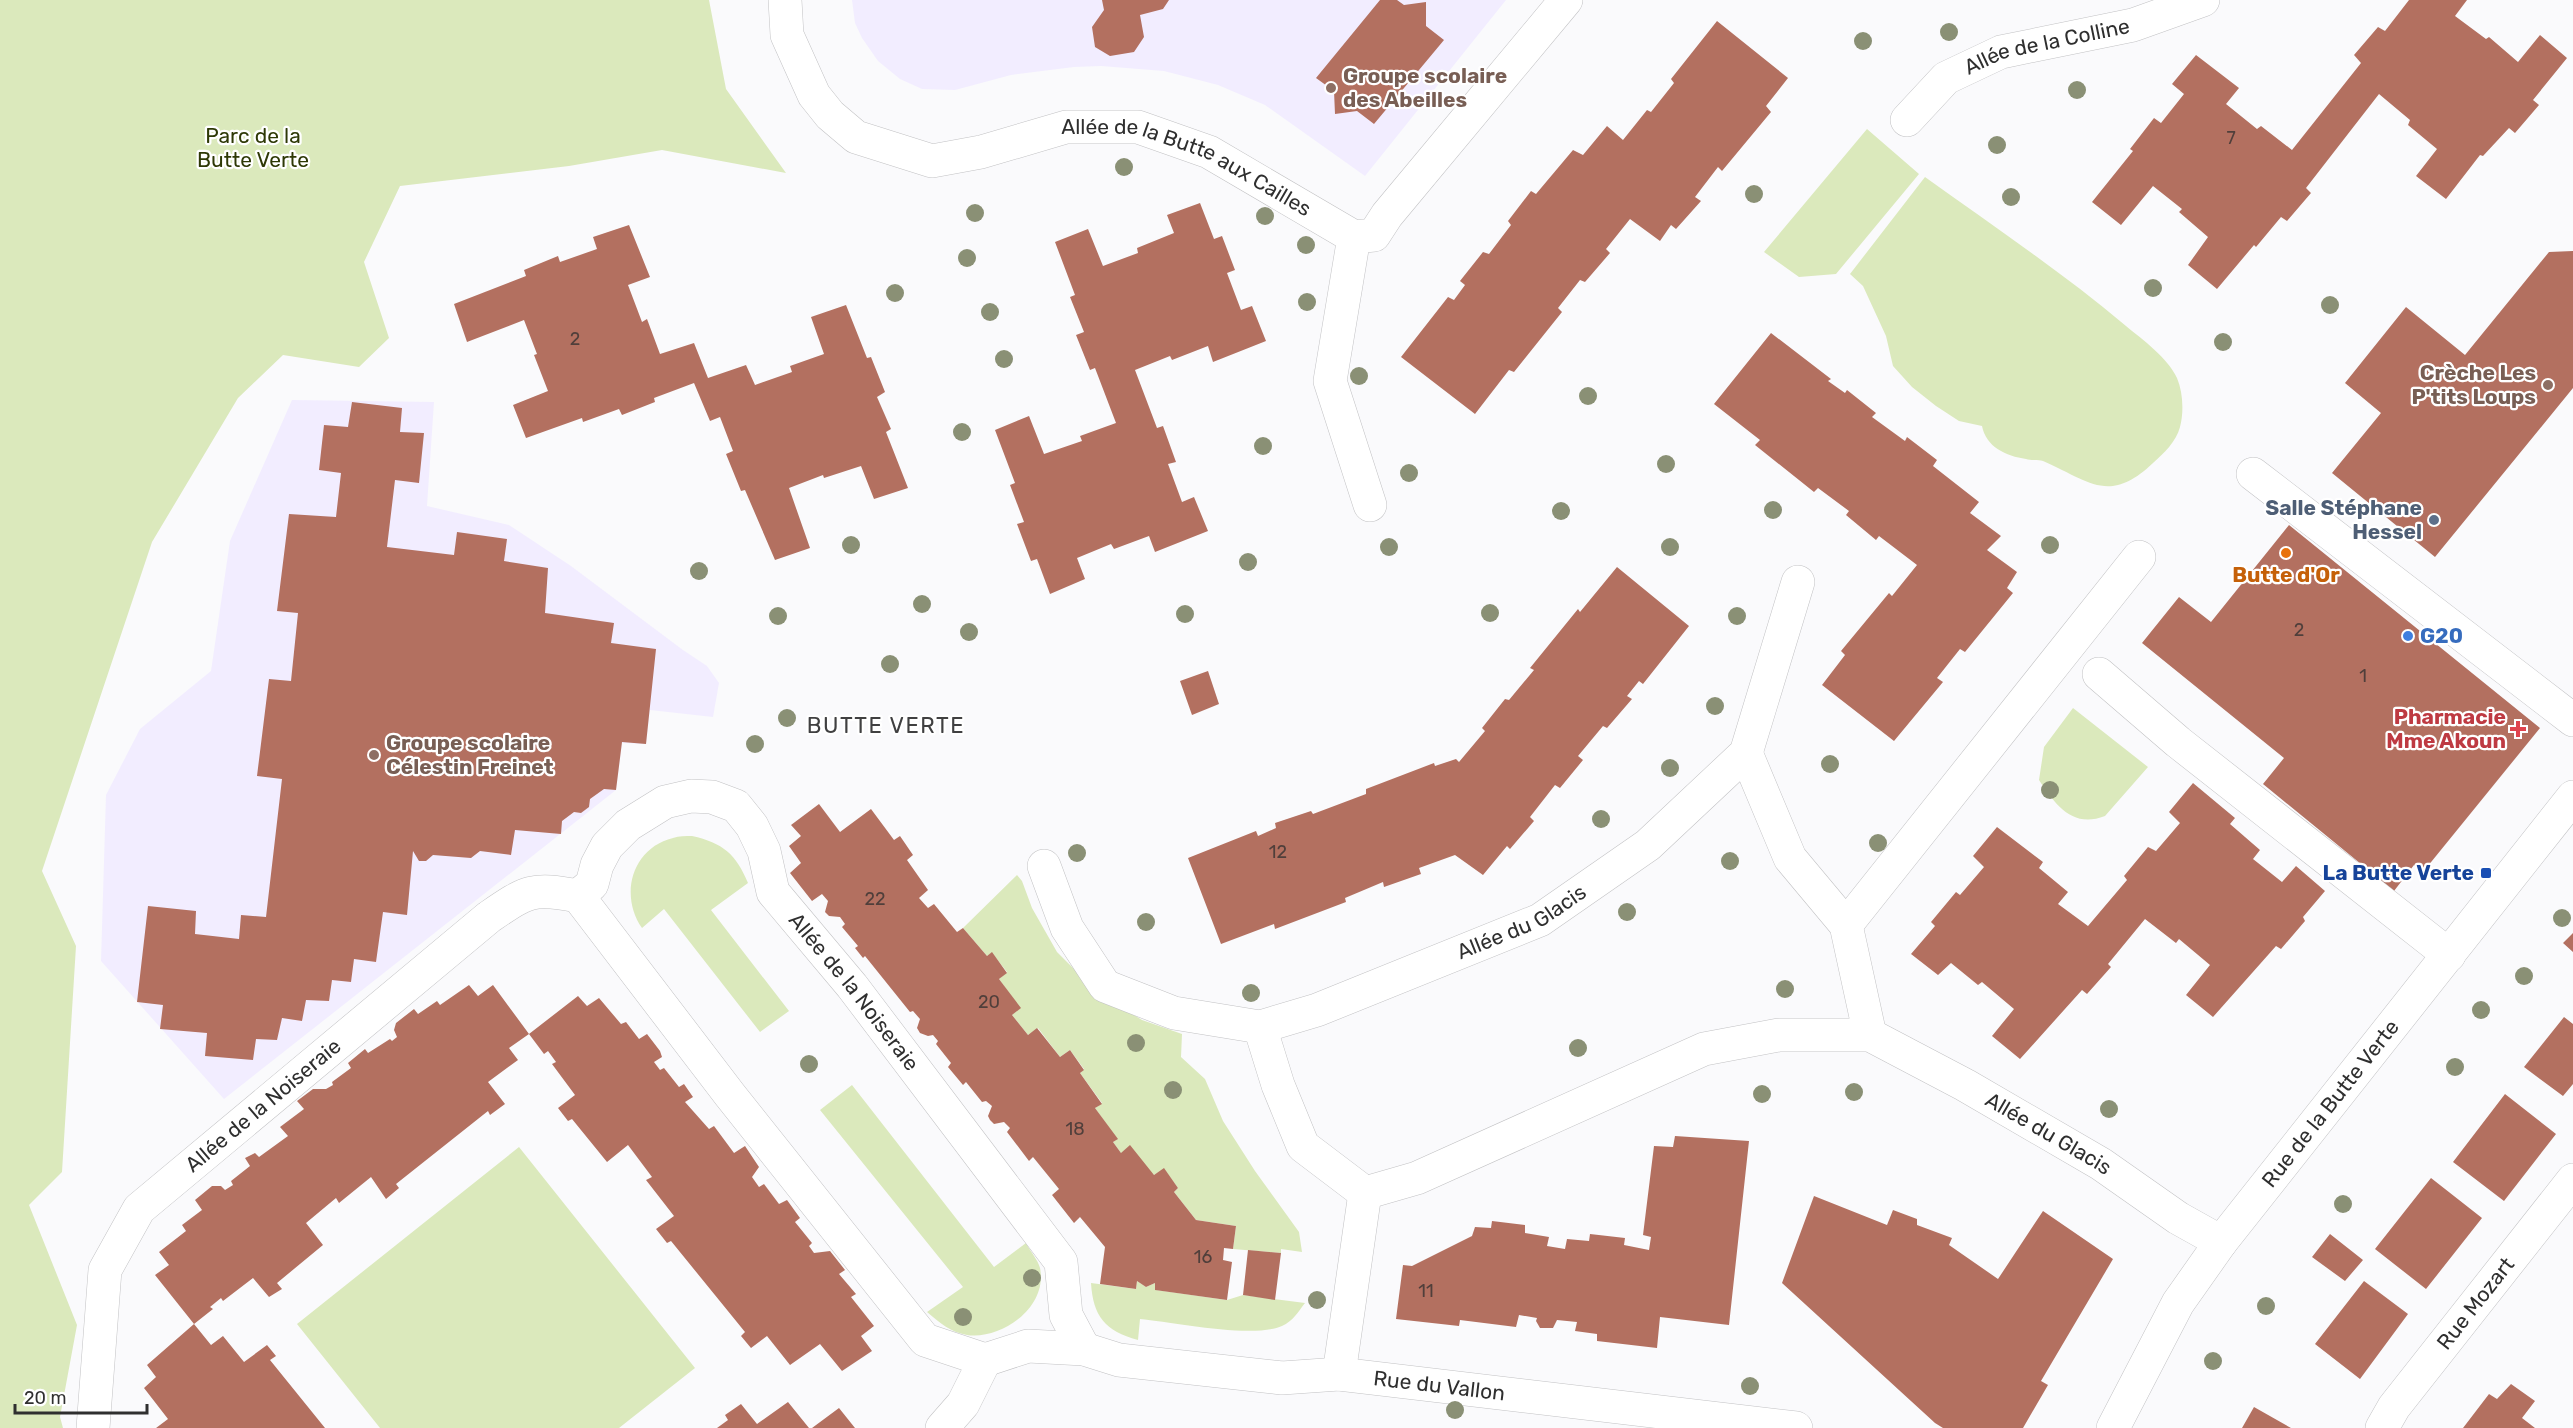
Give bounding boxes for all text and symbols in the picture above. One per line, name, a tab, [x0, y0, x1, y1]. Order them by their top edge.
street label: Allée de la Colline	[1960, 13, 2132, 80]
place label: Groupe scolaire des Abeilles	[1343, 63, 1507, 112]
marker: Groupe scolaire des Abeilles	[1324, 81, 1338, 95]
street label: Allée de la Butte aux Cailles	[1061, 114, 1316, 221]
park label: Parc de la Butte Verte	[197, 123, 309, 172]
house number: 7	[2226, 127, 2236, 149]
house number: 2	[570, 328, 580, 350]
place label: Crèche Les P'tits Loups	[2411, 360, 2536, 409]
marker: Crèche Les P'tits Loups	[2541, 378, 2555, 392]
place label: Salle Stéphane Hessel	[2265, 495, 2422, 544]
marker: Salle Stéphane Hessel	[2427, 513, 2441, 527]
marker: Butte d'Or	[2279, 546, 2293, 560]
place label: Butte d'Or	[2232, 562, 2340, 587]
house number: 2	[2294, 619, 2304, 641]
place label: G20	[2420, 623, 2463, 648]
marker: G20	[2401, 629, 2415, 643]
house number: 1	[2359, 665, 2367, 687]
place label: Pharmacie Mme Akoun	[2386, 704, 2506, 753]
district label: BUTTE VERTE	[807, 712, 965, 739]
marker: Pharmacie Mme Akoun	[2511, 722, 2525, 736]
place label: Groupe scolaire Célestin Freinet	[386, 730, 554, 779]
marker: Groupe scolaire Célestin Freinet	[367, 748, 381, 762]
house number: 12	[1269, 841, 1287, 863]
place label: La Butte Verte	[2323, 860, 2474, 885]
marker: La Butte Verte	[2479, 866, 2493, 880]
street label: Allée du Glacis	[1453, 879, 1591, 964]
house number: 22	[864, 888, 886, 910]
street label: Allée de la Noiseraie	[784, 907, 925, 1075]
house number: 20	[978, 991, 1000, 1013]
street label: Rue de la Butte Verte	[2256, 1015, 2404, 1192]
street label: Allée de la Noiseraie	[180, 1033, 346, 1177]
street label: Allée du Glacis	[1981, 1087, 2117, 1180]
house number: 18	[1065, 1118, 1085, 1140]
house number: 16	[1194, 1246, 1212, 1268]
street label: Rue Mozart	[2431, 1252, 2519, 1354]
house number: 11	[1418, 1280, 1434, 1302]
street label: Rue du Vallon	[1372, 1365, 1506, 1406]
scale bar	[15, 1377, 147, 1415]
text: 20 m	[24, 1387, 66, 1409]

